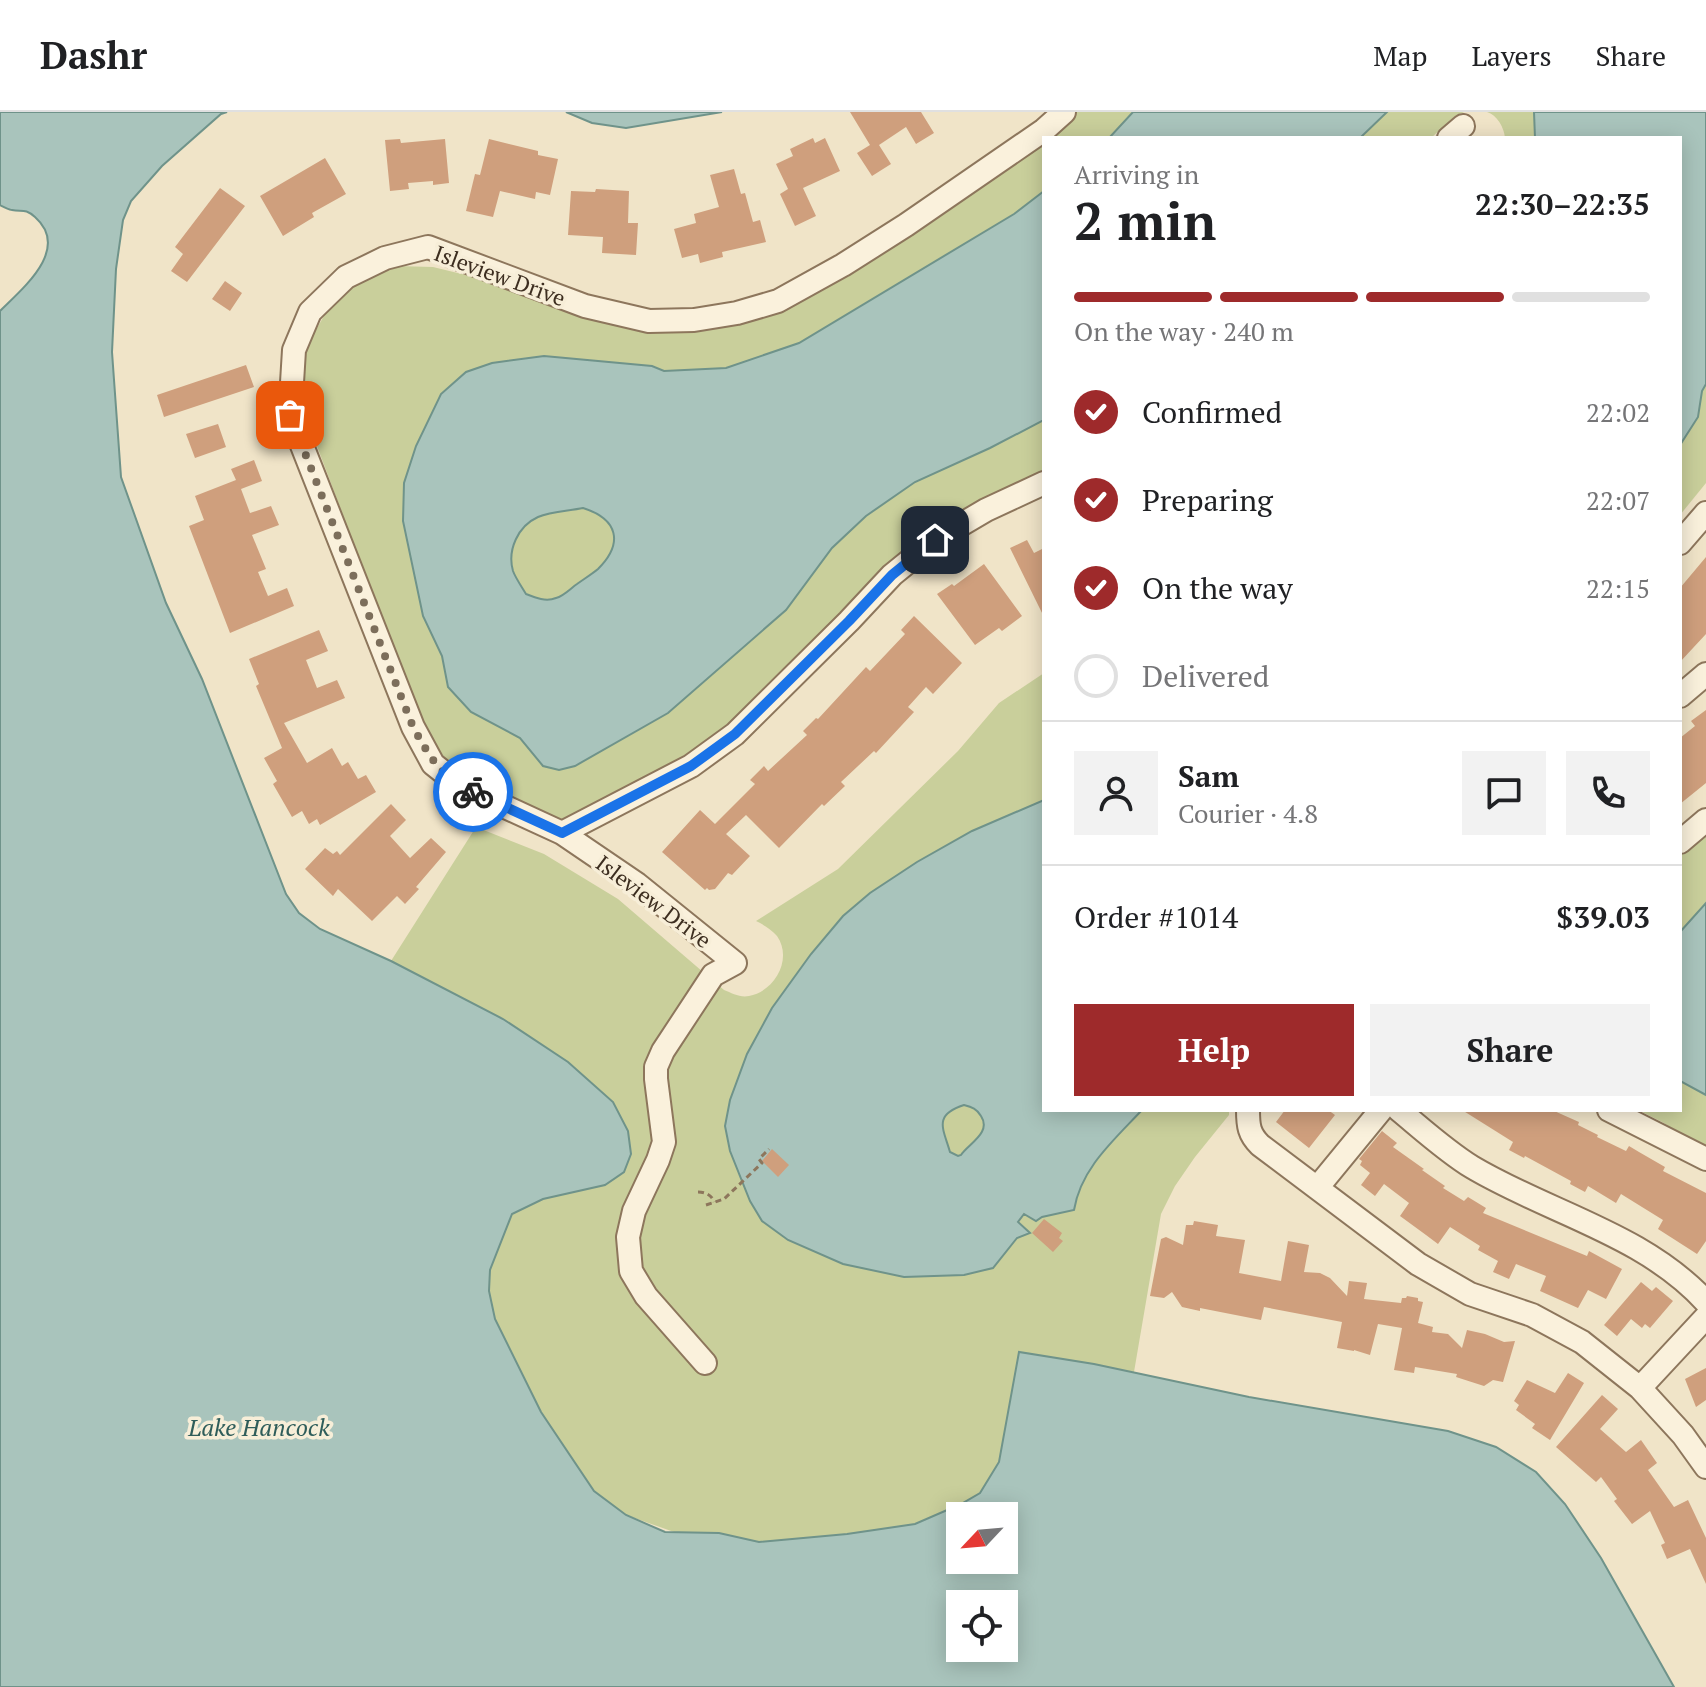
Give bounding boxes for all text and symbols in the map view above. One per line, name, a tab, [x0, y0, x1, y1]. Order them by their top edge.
text: Dashr	[40, 30, 147, 80]
text: Map	[1373, 37, 1427, 74]
text: Layers	[1471, 37, 1552, 74]
text: Share	[1596, 37, 1666, 74]
text: Arriving in	[1074, 157, 1199, 191]
text: 22:30–22:35	[1475, 184, 1650, 224]
text: 2 min	[1074, 186, 1216, 255]
street label: Isleview Drive	[431, 238, 569, 312]
text: On the way · 240 m	[1074, 314, 1294, 348]
pin	[256, 381, 324, 449]
icon: check	[1074, 390, 1118, 434]
text: Confirmed	[1142, 392, 1282, 432]
icon: bag	[268, 393, 312, 437]
text: 22:02	[1586, 395, 1650, 429]
icon: check	[1074, 478, 1118, 522]
text: Preparing	[1142, 480, 1273, 520]
text: 22:07	[1586, 483, 1650, 517]
pin	[901, 506, 969, 574]
icon: home	[913, 518, 957, 562]
icon: check	[1074, 566, 1118, 610]
text: On the way	[1142, 568, 1293, 608]
text: 22:15	[1586, 571, 1650, 605]
text: Delivered	[1142, 656, 1269, 696]
button: person	[1074, 751, 1158, 835]
button: chat	[1462, 751, 1546, 835]
button: phone	[1566, 751, 1650, 835]
courier	[433, 752, 513, 832]
text: Sam	[1178, 756, 1239, 796]
icon: bike	[451, 770, 495, 814]
text: Courier · 4.8	[1178, 796, 1318, 830]
street label: Isleview Drive	[590, 848, 718, 954]
text: Order #1014	[1074, 897, 1238, 937]
text: $39.03	[1556, 897, 1650, 937]
button: Help	[1074, 1004, 1354, 1096]
button: Share	[1370, 1004, 1650, 1096]
water label: Lake Hancock	[187, 1411, 330, 1443]
north arrow	[946, 1502, 1018, 1574]
map controls	[946, 1502, 1018, 1662]
button: locate	[946, 1590, 1018, 1662]

